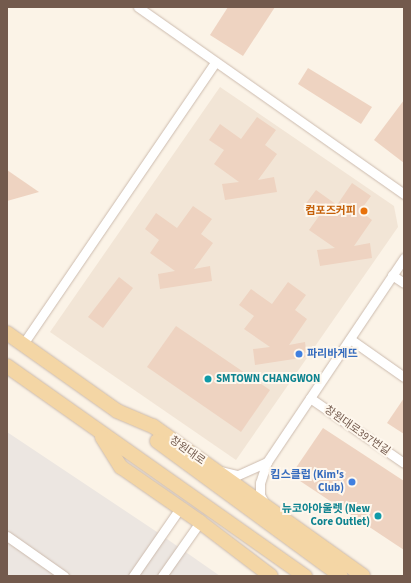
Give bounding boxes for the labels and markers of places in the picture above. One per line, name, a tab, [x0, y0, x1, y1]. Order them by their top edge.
place label: 컴포즈커피	[305, 204, 356, 218]
marker: 컴포즈커피	[359, 206, 369, 216]
place label: 파리바게뜨	[307, 347, 358, 361]
marker: 파리바게뜨	[294, 349, 304, 359]
place label: SMTOWN CHANGWON	[216, 372, 320, 386]
marker: SMTOWN CHANGWON	[203, 374, 213, 384]
place label: 킴스클럽 (Kim's Club)	[270, 469, 344, 495]
marker: 킴스클럽 (Kim's Club)	[347, 477, 357, 487]
place label: 뉴코아아울렛 (New Core Outlet)	[282, 503, 370, 529]
marker: 뉴코아아울렛 (New Core Outlet)	[373, 511, 383, 521]

